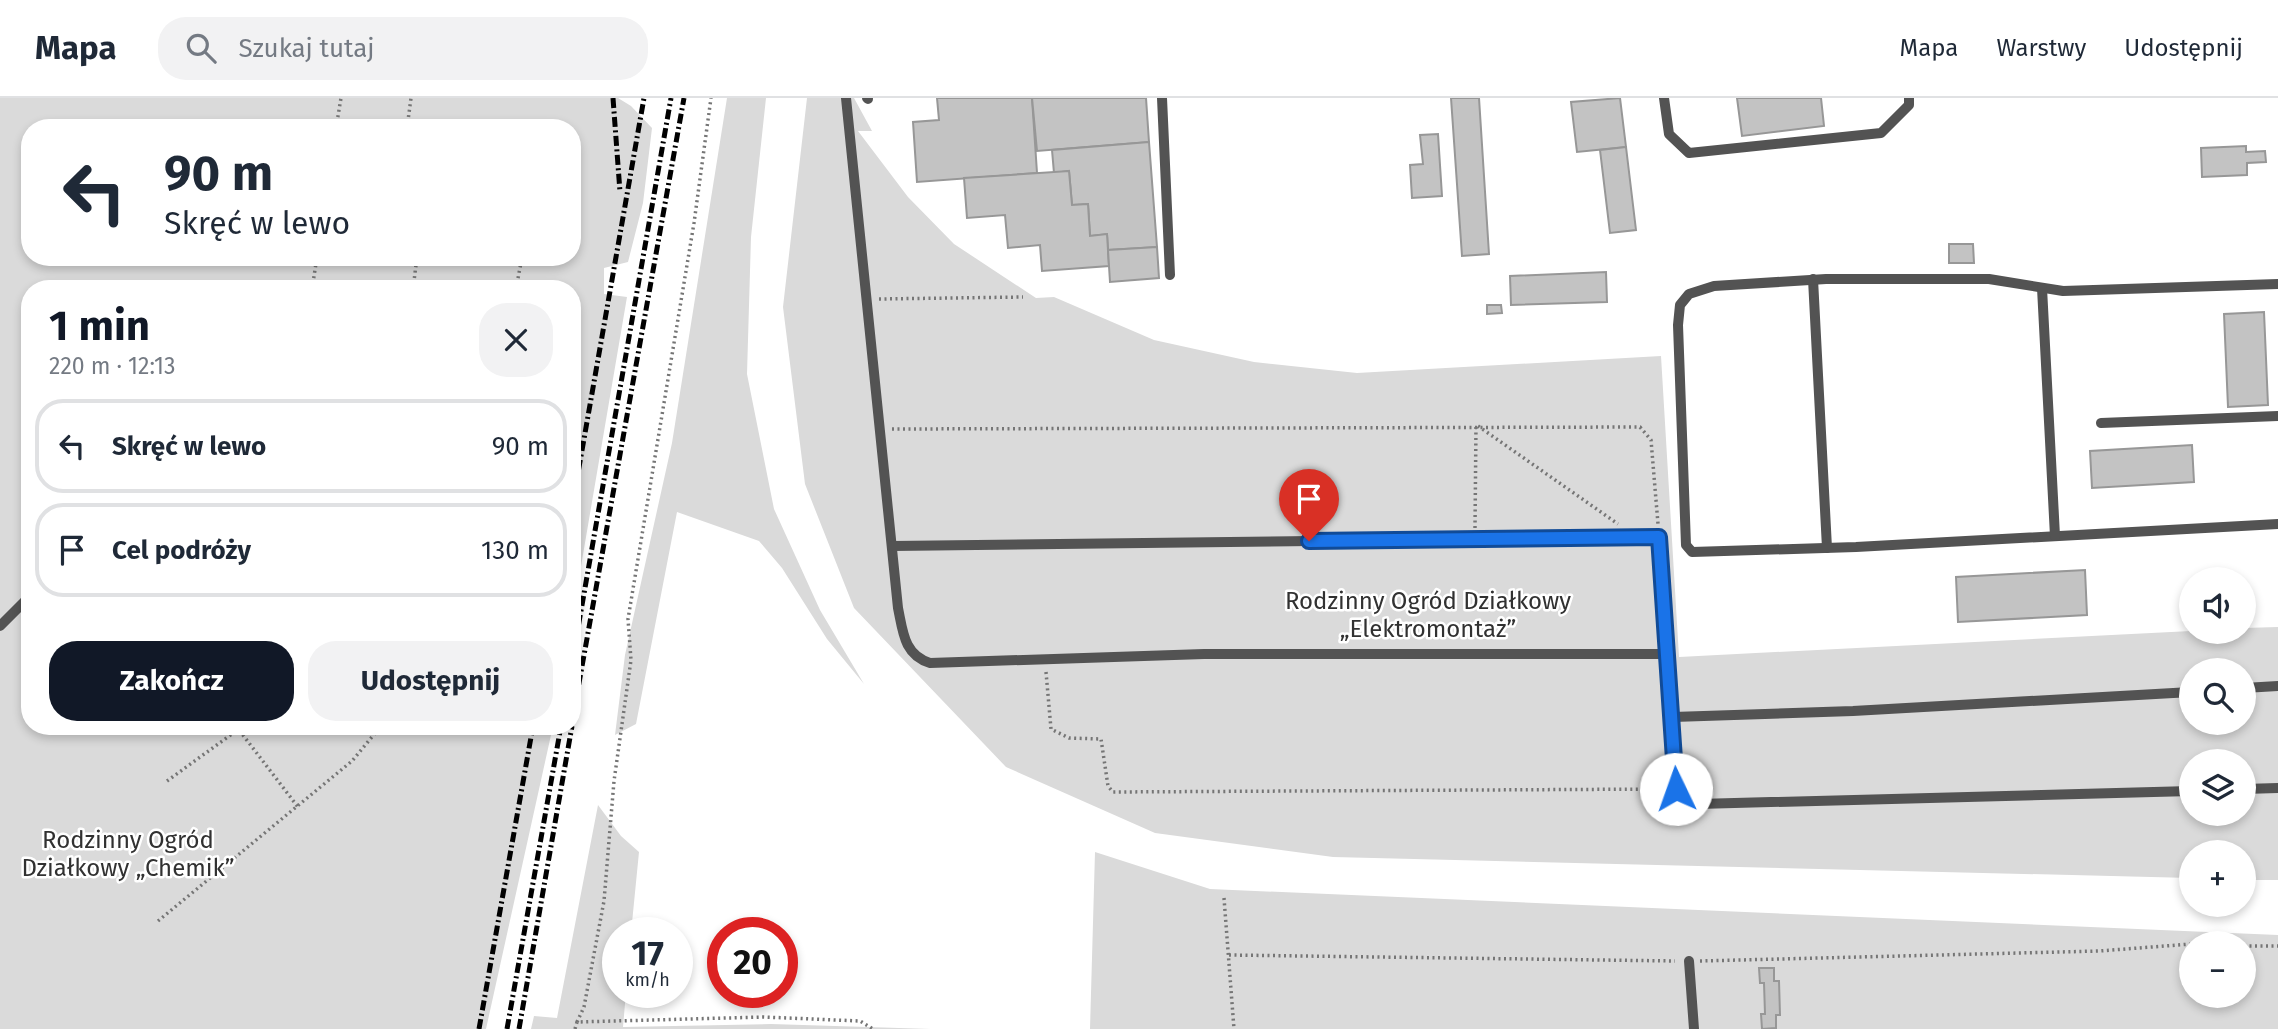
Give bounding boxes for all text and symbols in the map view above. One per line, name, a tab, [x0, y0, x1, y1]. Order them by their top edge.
search box	[158, 17, 648, 80]
text: Mapa	[35, 28, 116, 68]
icon: search	[182, 29, 220, 67]
text: Szukaj tutaj	[238, 33, 375, 64]
text: Mapa	[1900, 34, 1958, 62]
text: Warstwy	[1996, 34, 2086, 62]
text: Udostępnij	[2124, 34, 2243, 62]
text: 90 m	[164, 144, 273, 203]
icon: left	[49, 147, 140, 238]
text: Skręć w lewo	[164, 204, 350, 242]
text: 1 min	[49, 301, 150, 351]
button: close	[479, 303, 553, 377]
text: 220 m · 12:13	[49, 352, 176, 380]
icon: left	[53, 427, 91, 465]
text: Skręć w lewo	[112, 431, 266, 462]
text: 90 m	[492, 431, 549, 462]
pin	[1279, 469, 1339, 541]
icon: arrive	[1290, 480, 1328, 518]
icon: arrive	[53, 531, 91, 569]
text: Cel podróży	[112, 535, 251, 566]
text: 130 m	[481, 535, 549, 566]
map controls	[2179, 567, 2256, 1008]
button: sound	[2179, 567, 2256, 644]
park label: Rodzinny Ogród Działkowy „Elektromontaż”	[1285, 587, 1571, 643]
button: Zakończ	[49, 641, 294, 721]
button: Udostępnij	[308, 641, 553, 721]
button: search	[2179, 658, 2256, 735]
button: layers	[2179, 749, 2256, 826]
position arrow	[1639, 752, 1713, 826]
park label: Rodzinny Ogród Działkowy „Chemik”	[21, 826, 235, 882]
button: +	[2179, 840, 2256, 917]
speed limit sign: 20	[707, 917, 798, 1008]
button: −	[2179, 931, 2256, 1008]
text: 17	[631, 932, 664, 974]
text: km/h	[625, 969, 670, 991]

